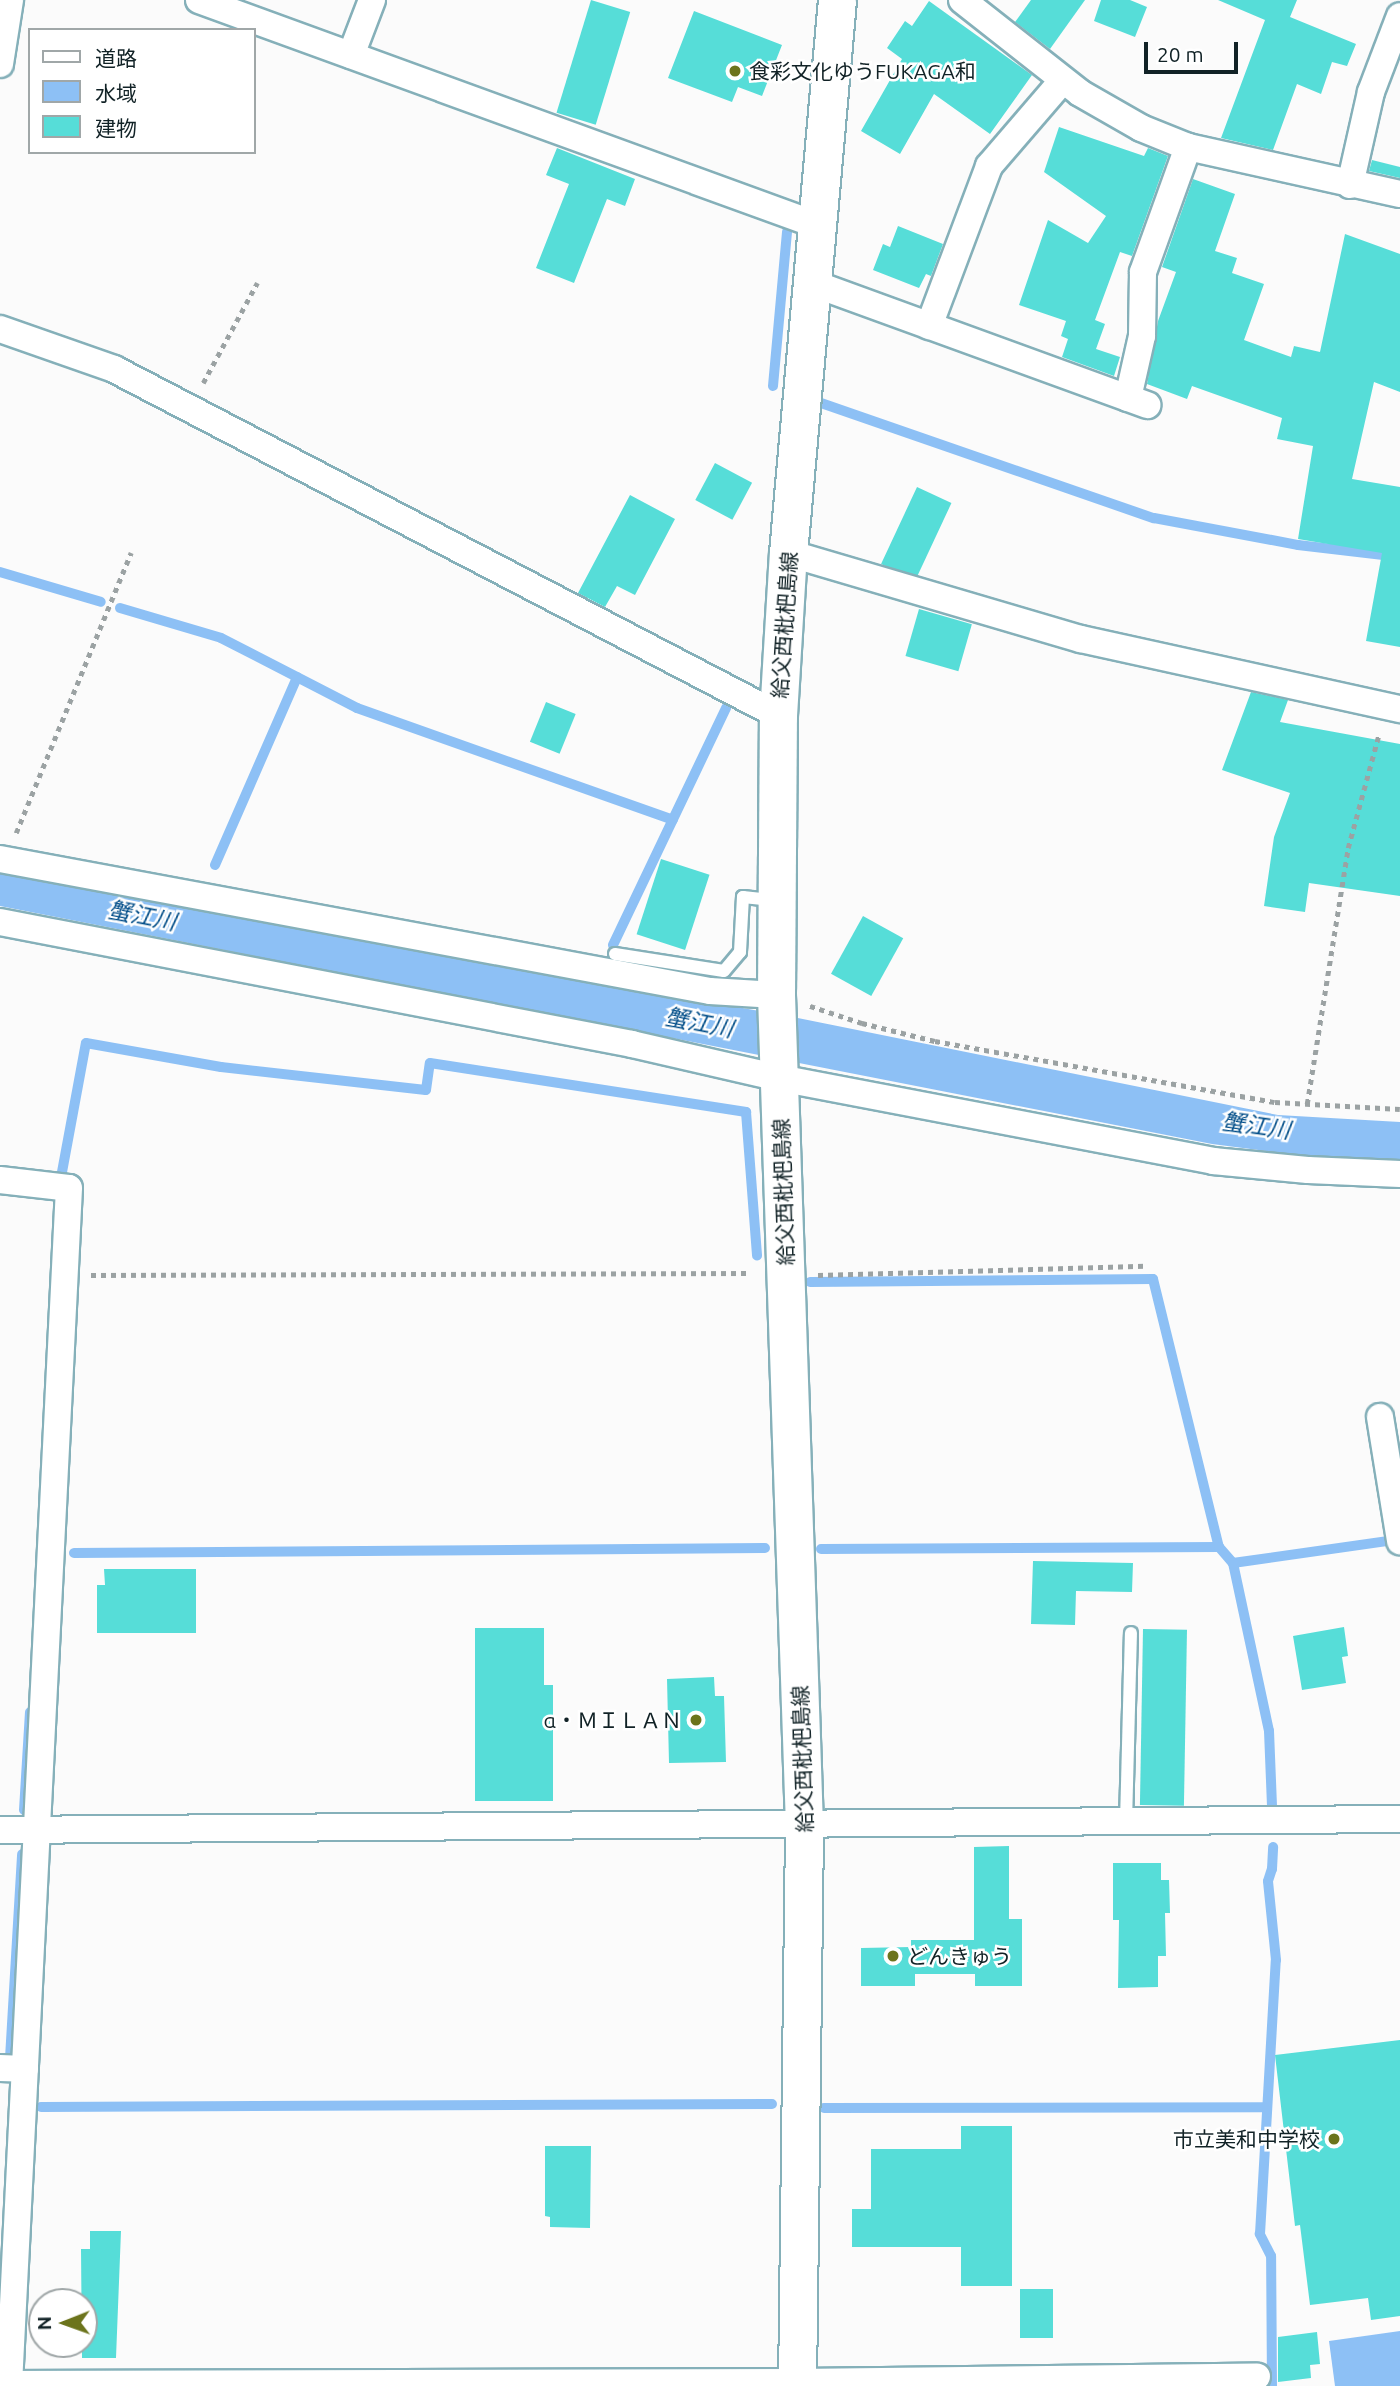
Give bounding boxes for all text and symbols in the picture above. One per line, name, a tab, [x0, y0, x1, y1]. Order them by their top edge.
legend	[28, 28, 256, 154]
scale bar	[1148, 28, 1242, 72]
text: 20 m	[1157, 42, 1204, 66]
text: 道路	[95, 46, 137, 70]
place label: 食彩文化ゆうFUKAGA和	[749, 58, 976, 84]
marker: 食彩文化ゆうFUKAGA和	[727, 63, 743, 79]
text: 水域	[95, 81, 137, 105]
text: 建物	[95, 116, 137, 140]
street label: 給父西枇杷島線	[766, 551, 802, 699]
water label: 蟹江川	[106, 896, 178, 936]
water label: 蟹江川	[663, 1003, 735, 1043]
water label: 蟹江川	[1220, 1108, 1292, 1144]
street label: 給父西枇杷島線	[768, 1118, 798, 1266]
street label: 給父西枇杷島線	[787, 1685, 817, 1833]
place label: α・ＭＩＬＡＮ	[543, 1707, 682, 1733]
marker: α・ＭＩＬＡＮ	[688, 1712, 704, 1728]
place label: どんきゅう	[907, 1943, 1012, 1969]
marker: どんきゅう	[885, 1948, 901, 1964]
place label: 市立美和中学校	[1173, 2126, 1320, 2152]
marker: 市立美和中学校	[1326, 2131, 1342, 2147]
north arrow	[28, 2288, 98, 2358]
text: N	[33, 2316, 55, 2331]

